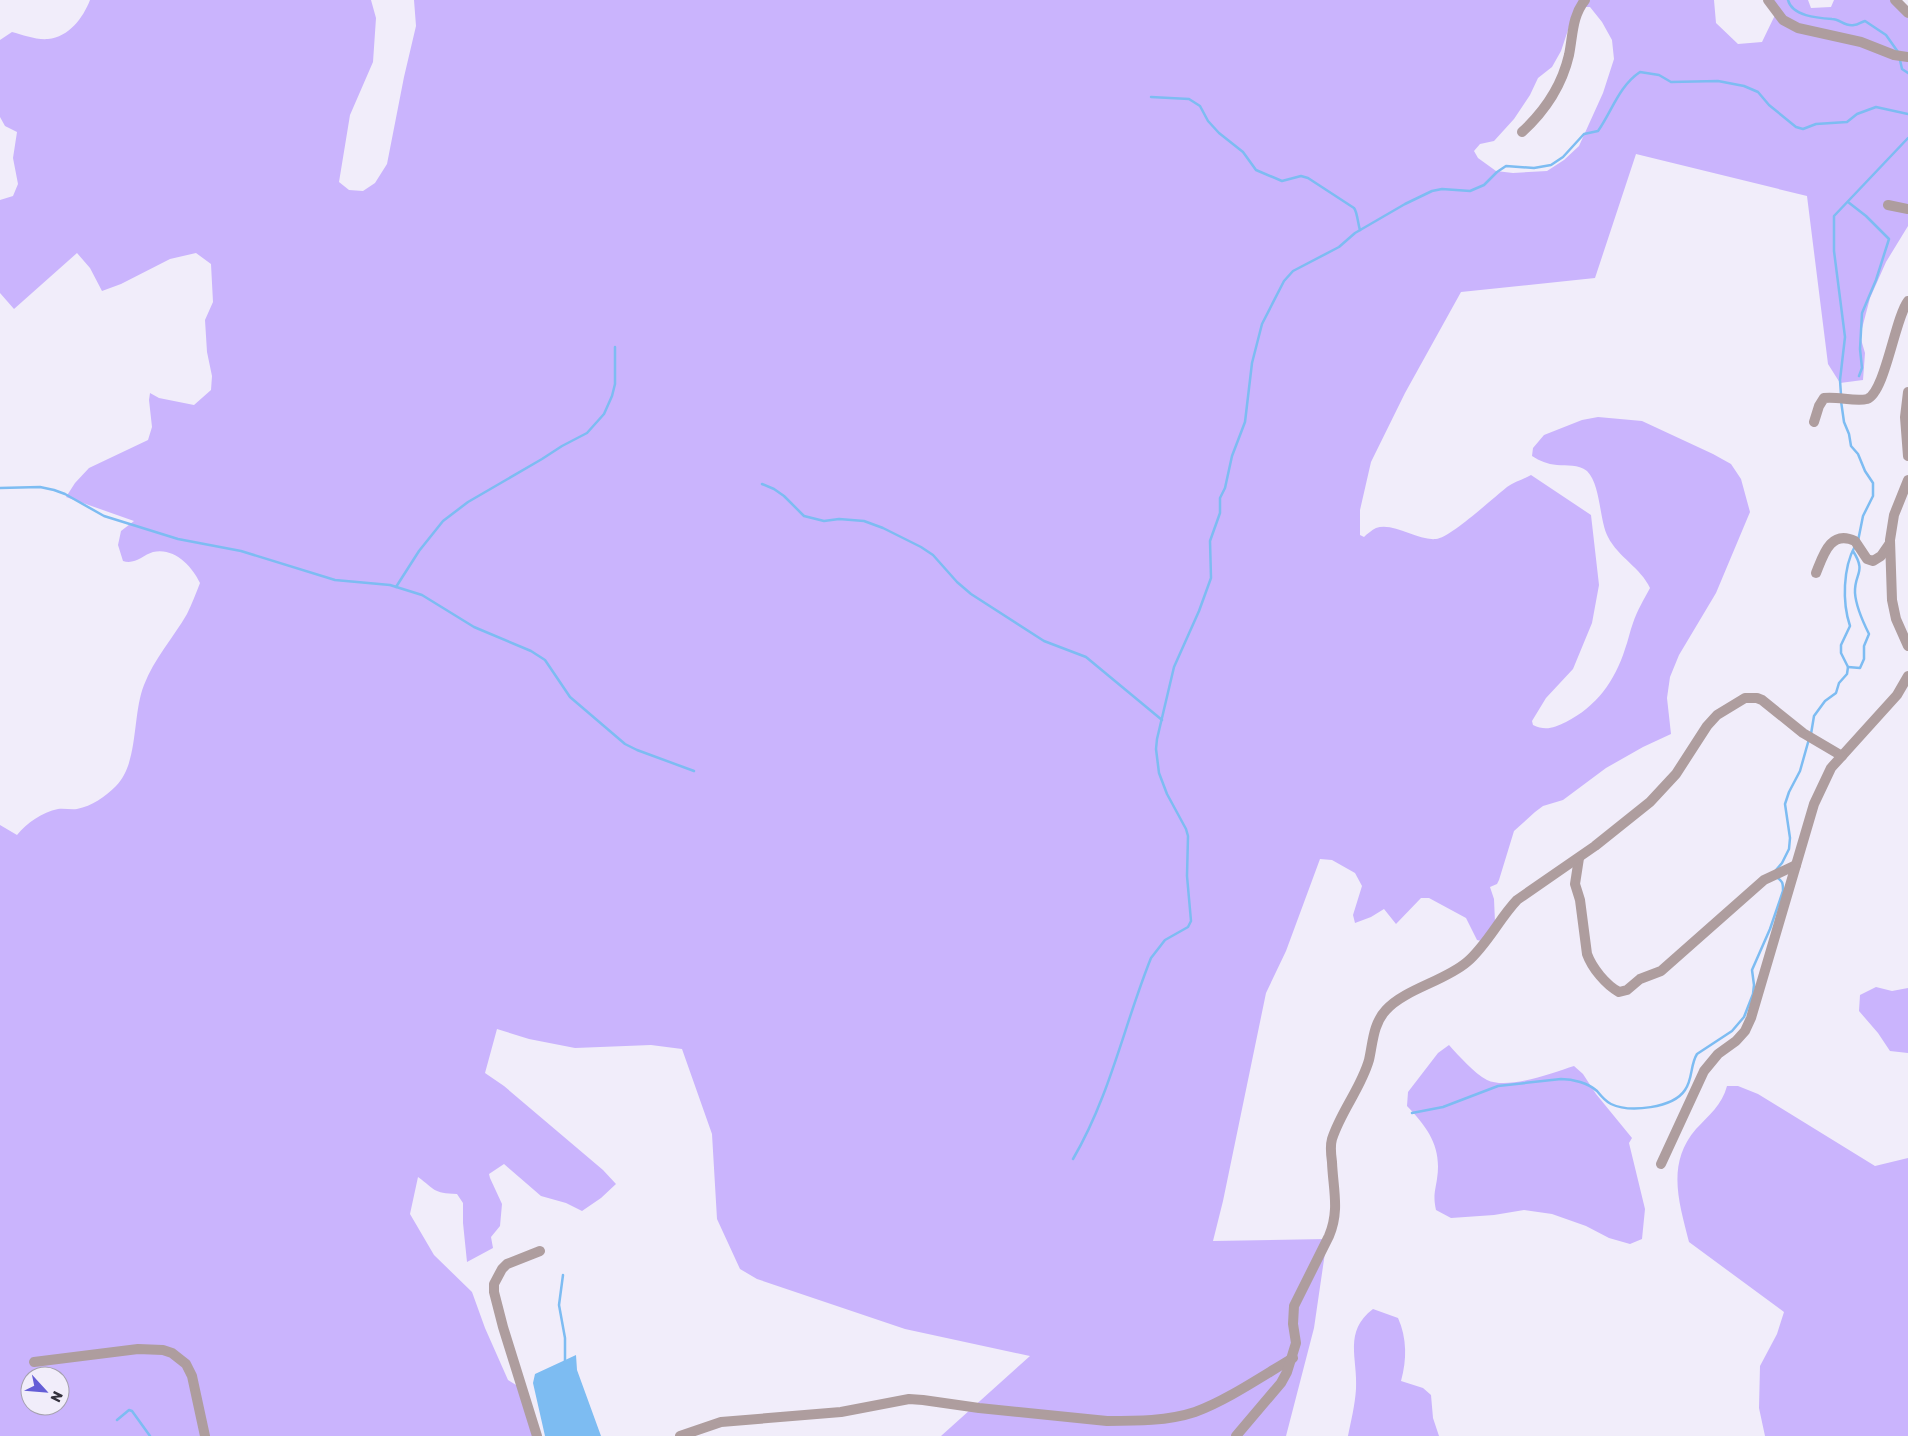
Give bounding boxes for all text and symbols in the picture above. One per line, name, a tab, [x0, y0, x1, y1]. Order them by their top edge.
north arrow	[20, 1366, 70, 1416]
text: N	[46, 1388, 66, 1405]

